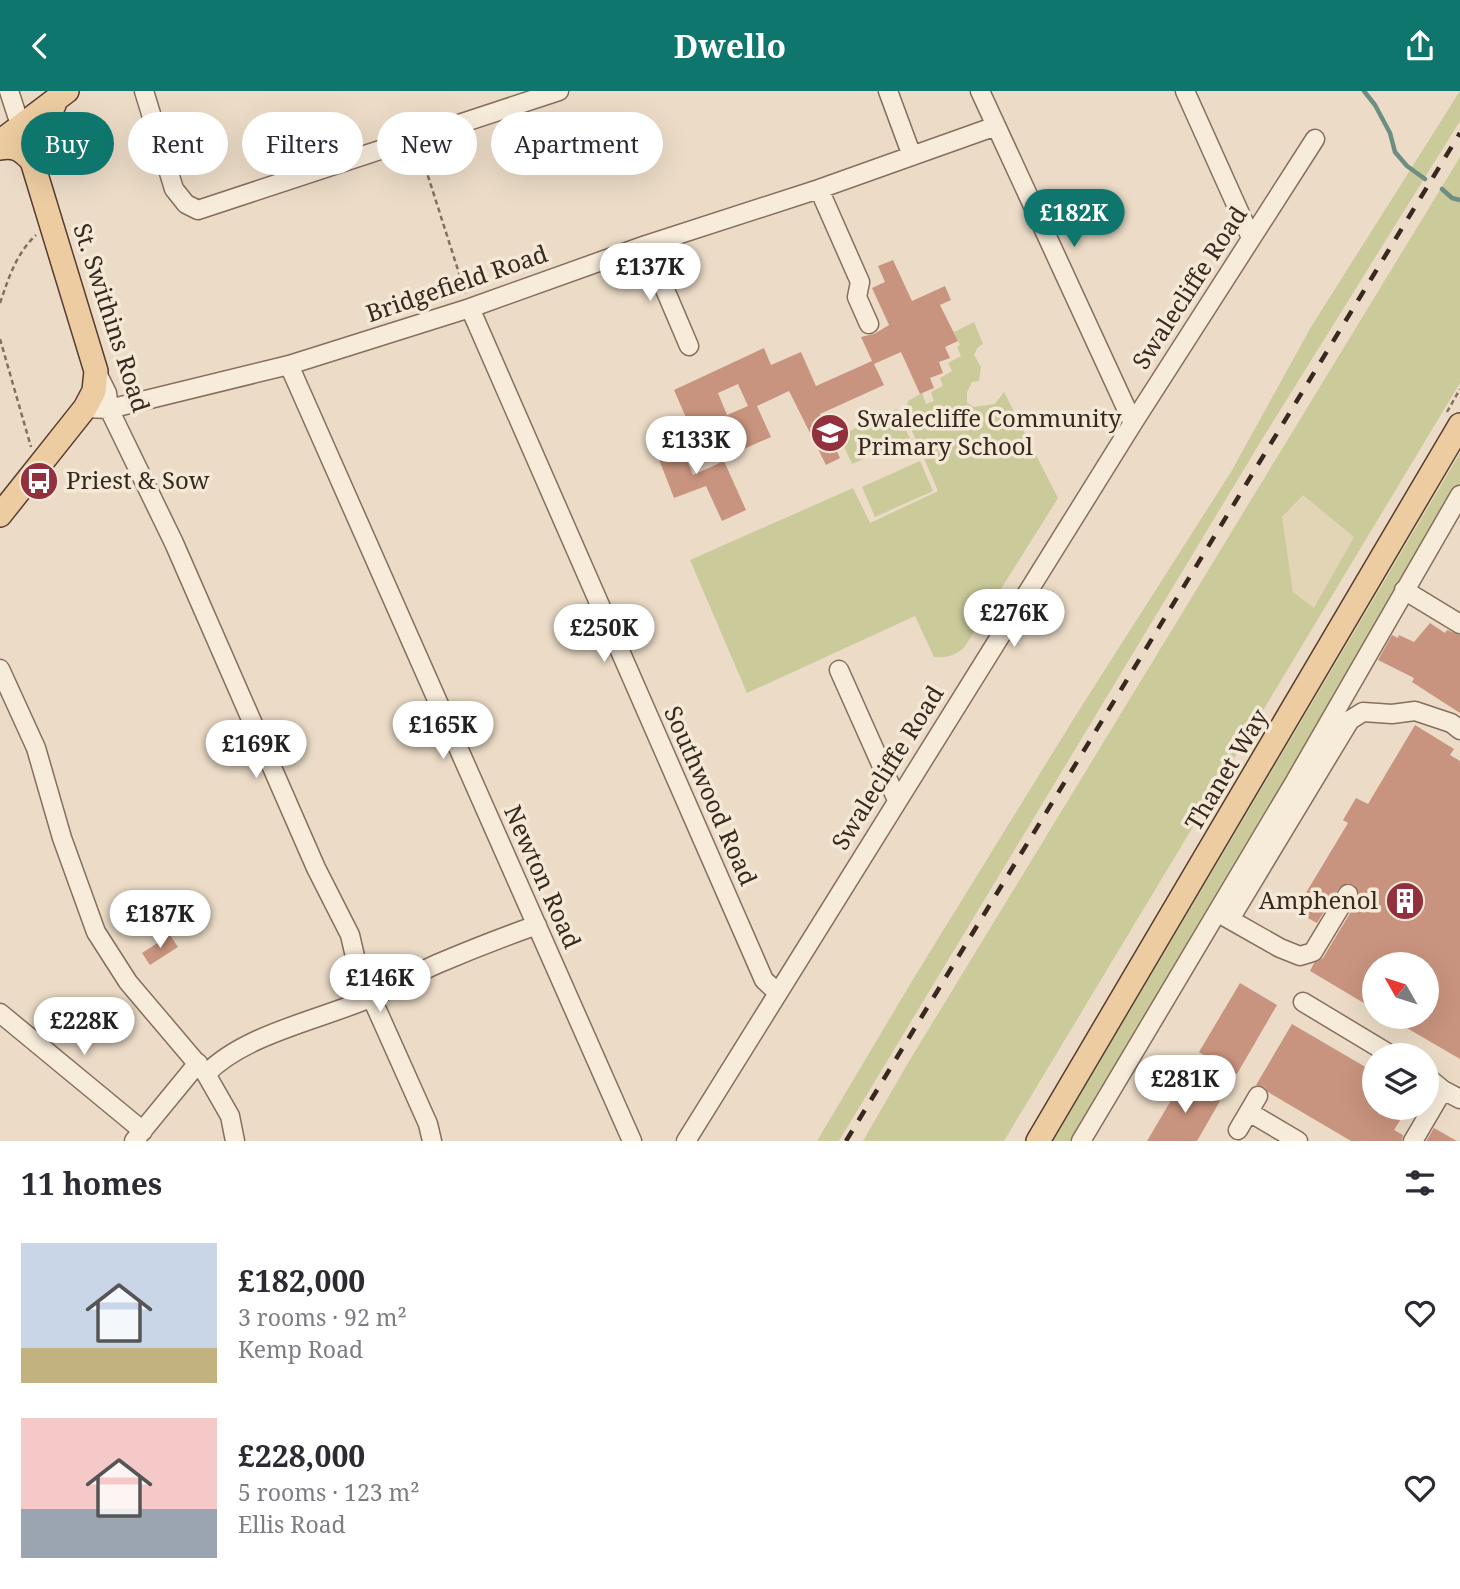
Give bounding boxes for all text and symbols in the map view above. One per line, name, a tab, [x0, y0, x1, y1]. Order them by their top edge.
text: Dwello	[674, 24, 786, 67]
icon: back	[21, 27, 59, 65]
icon: share	[1401, 27, 1439, 65]
chip: Buy	[21, 112, 114, 175]
chip: Rent	[128, 112, 228, 175]
chip: Filters	[242, 112, 363, 175]
chip: New	[377, 112, 477, 175]
chip: Apartment	[491, 112, 663, 175]
pin: £182K	[1025, 190, 1123, 249]
text: £182K	[1040, 196, 1108, 228]
street label: Swalecliffe Road	[1124, 199, 1254, 375]
street label: St. Swithins Road	[66, 219, 159, 416]
street label: Bridgefield Road	[361, 236, 552, 329]
pin: £137K	[601, 243, 699, 303]
text: £137K	[616, 250, 684, 282]
place label: Swalecliffe Community Primary School	[857, 401, 1122, 462]
school or university icon: Swalecliffe Community Primary School	[809, 412, 851, 454]
pin: £133K	[647, 417, 745, 476]
text: £133K	[662, 423, 730, 455]
bus stop icon: Priest & Sow	[18, 460, 60, 502]
place label: Priest & Sow	[66, 463, 210, 496]
pin: £276K	[965, 589, 1063, 649]
text: £276K	[980, 596, 1048, 628]
pin: £250K	[555, 605, 653, 664]
text: £250K	[570, 611, 638, 643]
street label: Swalecliffe Road	[823, 678, 951, 856]
pin: £165K	[394, 701, 492, 761]
street label: Southwood Road	[657, 701, 766, 891]
street label: Thanet Way	[1176, 702, 1275, 836]
text: £165K	[409, 708, 477, 740]
pin: £169K	[207, 721, 305, 780]
text: £169K	[222, 727, 290, 759]
street label: Newton Road	[497, 799, 590, 954]
building icon: Amphenol	[1384, 880, 1426, 922]
place label: Amphenol	[1259, 883, 1379, 916]
pin: £187K	[111, 891, 209, 950]
text: £187K	[126, 897, 194, 929]
north arrow	[1362, 952, 1438, 1029]
map controls	[1362, 952, 1439, 1120]
pin: £146K	[331, 955, 429, 1014]
text: £146K	[346, 961, 414, 993]
pin: £228K	[35, 997, 133, 1057]
text: £228K	[50, 1004, 118, 1036]
button: layers	[1362, 1043, 1439, 1120]
pin: £281K	[1136, 1055, 1234, 1115]
text: £281K	[1151, 1062, 1219, 1094]
text: 11 homes	[21, 1163, 162, 1204]
icon: filters	[1401, 1164, 1439, 1202]
text: £182,000	[238, 1260, 365, 1301]
icon: home	[77, 1271, 161, 1355]
icon: heart	[1401, 1294, 1439, 1332]
text: 3 rooms · 92 m²	[238, 1301, 407, 1333]
text: Kemp Road	[238, 1333, 363, 1365]
text: £228,000	[238, 1435, 365, 1476]
icon: home	[77, 1446, 161, 1530]
icon: heart	[1401, 1469, 1439, 1507]
text: 5 rooms · 123 m²	[238, 1476, 420, 1508]
text: Ellis Road	[238, 1508, 346, 1540]

